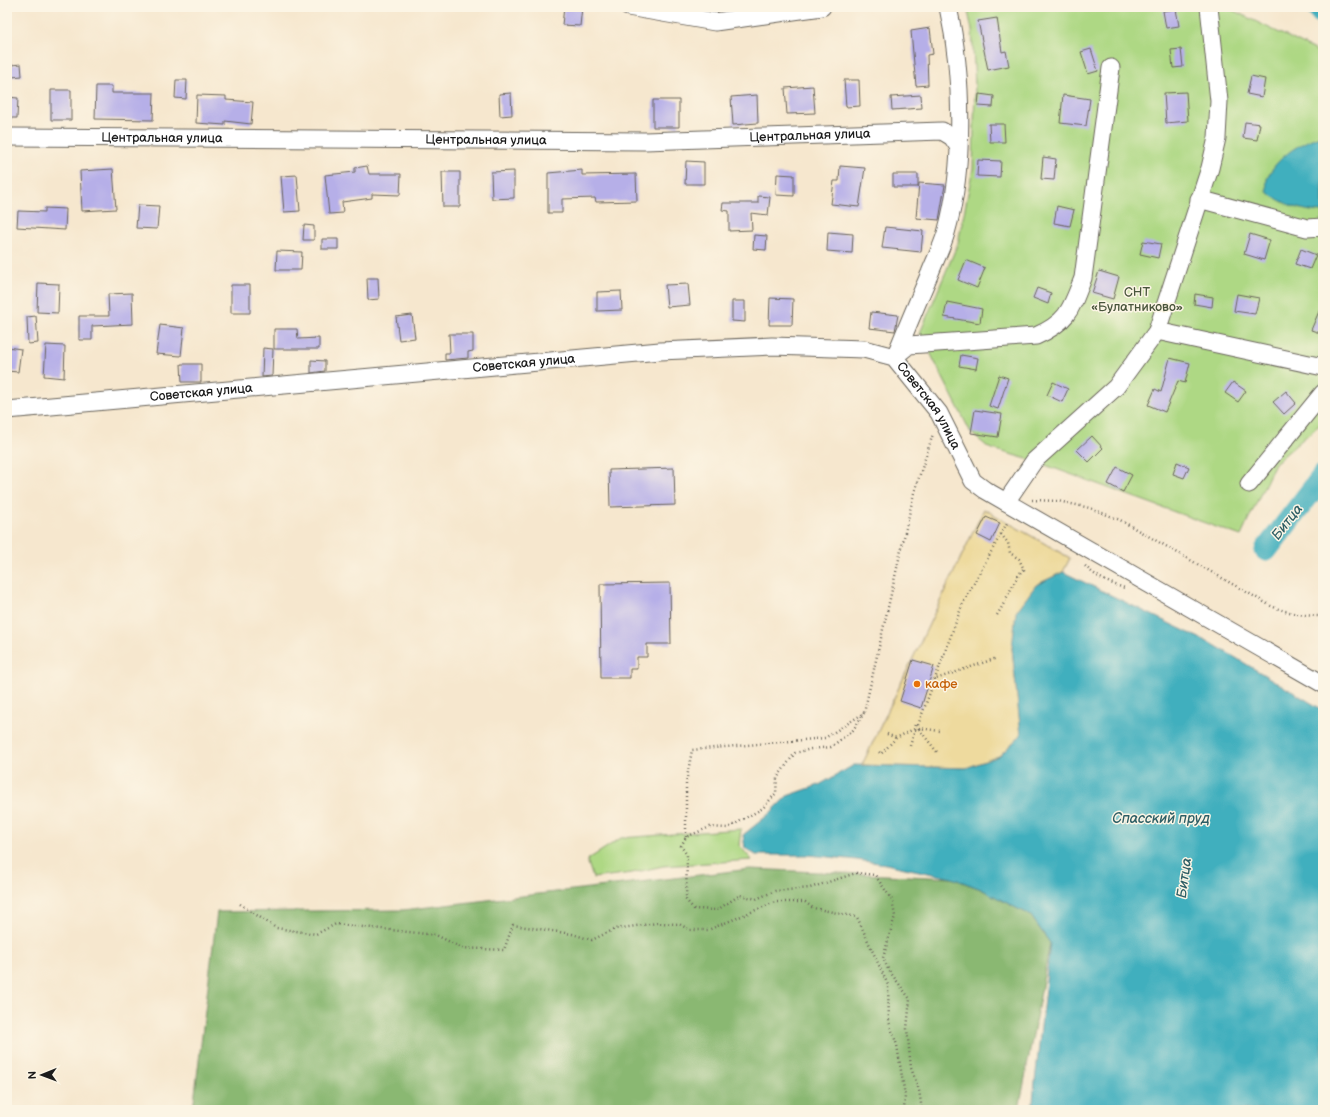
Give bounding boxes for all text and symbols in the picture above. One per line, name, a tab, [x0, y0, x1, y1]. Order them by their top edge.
street label: Центральная улица	[749, 125, 871, 145]
street label: Центральная улица	[101, 130, 223, 146]
street label: Центральная улица	[425, 132, 547, 148]
park label: СНТ «Булатниково»	[1091, 284, 1183, 315]
street label: Советская улица	[472, 351, 576, 376]
street label: Советская улица	[893, 359, 964, 452]
street label: Советская улица	[149, 380, 254, 405]
water label: Битца	[1268, 501, 1306, 543]
place label: кафе	[925, 676, 958, 692]
marker: кафе	[912, 679, 922, 689]
water label: Спасский пруд	[1112, 810, 1210, 827]
water label: Битца	[1173, 857, 1195, 899]
north arrow	[22, 1055, 62, 1095]
text: N	[26, 1071, 39, 1079]

